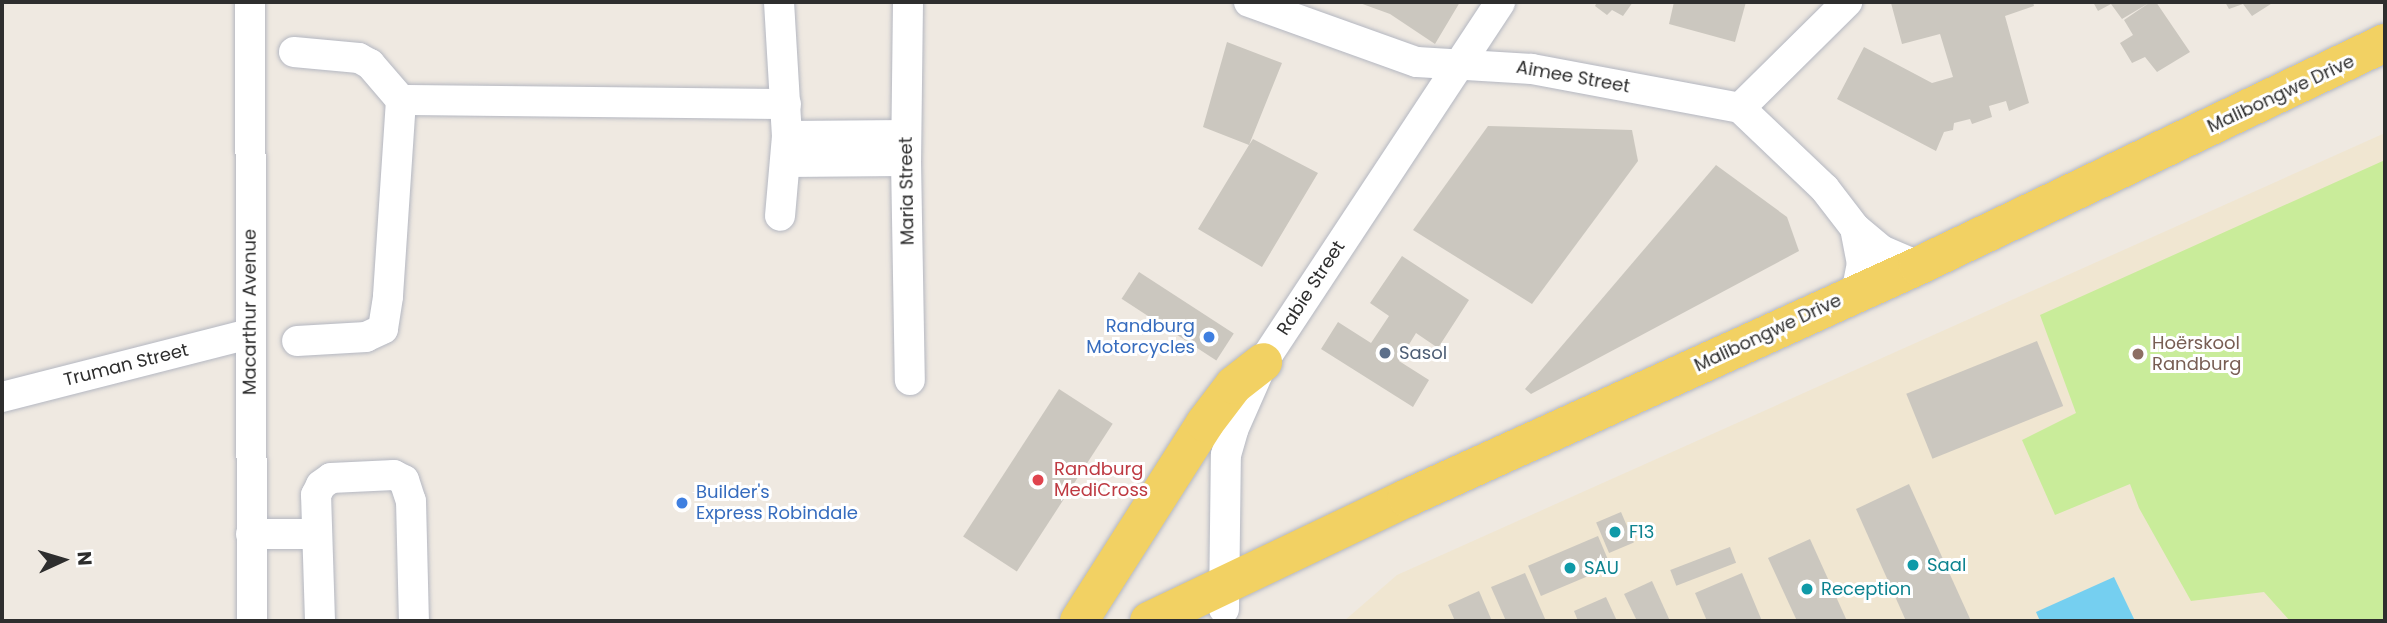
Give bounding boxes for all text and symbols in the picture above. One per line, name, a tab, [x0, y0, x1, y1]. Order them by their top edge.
street label: Malibongwe Drive	[2204, 50, 2358, 138]
street label: Aimee Street	[1515, 56, 1631, 98]
street label: Maria Street	[895, 137, 919, 245]
street label: Macarthur Avenue	[239, 229, 261, 395]
street label: Rabie Street	[1272, 237, 1350, 339]
street label: Malibongwe Drive	[1691, 289, 1845, 377]
place label: Randburg Motorcycles	[1086, 316, 1195, 358]
marker: Randburg Motorcycles	[1201, 329, 1217, 345]
place label: Hoërskool Randburg	[2152, 333, 2241, 376]
street label: Truman Street	[61, 339, 191, 391]
place label: Sasol	[1399, 342, 1447, 364]
marker: Sasol	[1377, 345, 1393, 361]
marker: Hoërskool Randburg	[2130, 346, 2146, 362]
place label: Randburg MediCross	[1054, 459, 1148, 502]
marker: Randburg MediCross	[1028, 470, 1048, 490]
place label: Builder's Express Robindale	[696, 482, 858, 524]
marker: Builder's Express Robindale	[674, 495, 690, 511]
place label: F13	[1629, 521, 1654, 543]
marker: F13	[1607, 524, 1623, 540]
north arrow	[28, 525, 98, 595]
text: N	[70, 550, 98, 567]
place label: Saal	[1927, 554, 1966, 576]
place label: SAU	[1584, 557, 1619, 579]
marker: Saal	[1905, 557, 1921, 573]
marker: SAU	[1562, 560, 1578, 576]
place label: Reception	[1821, 578, 1911, 600]
marker: Reception	[1799, 581, 1815, 597]

